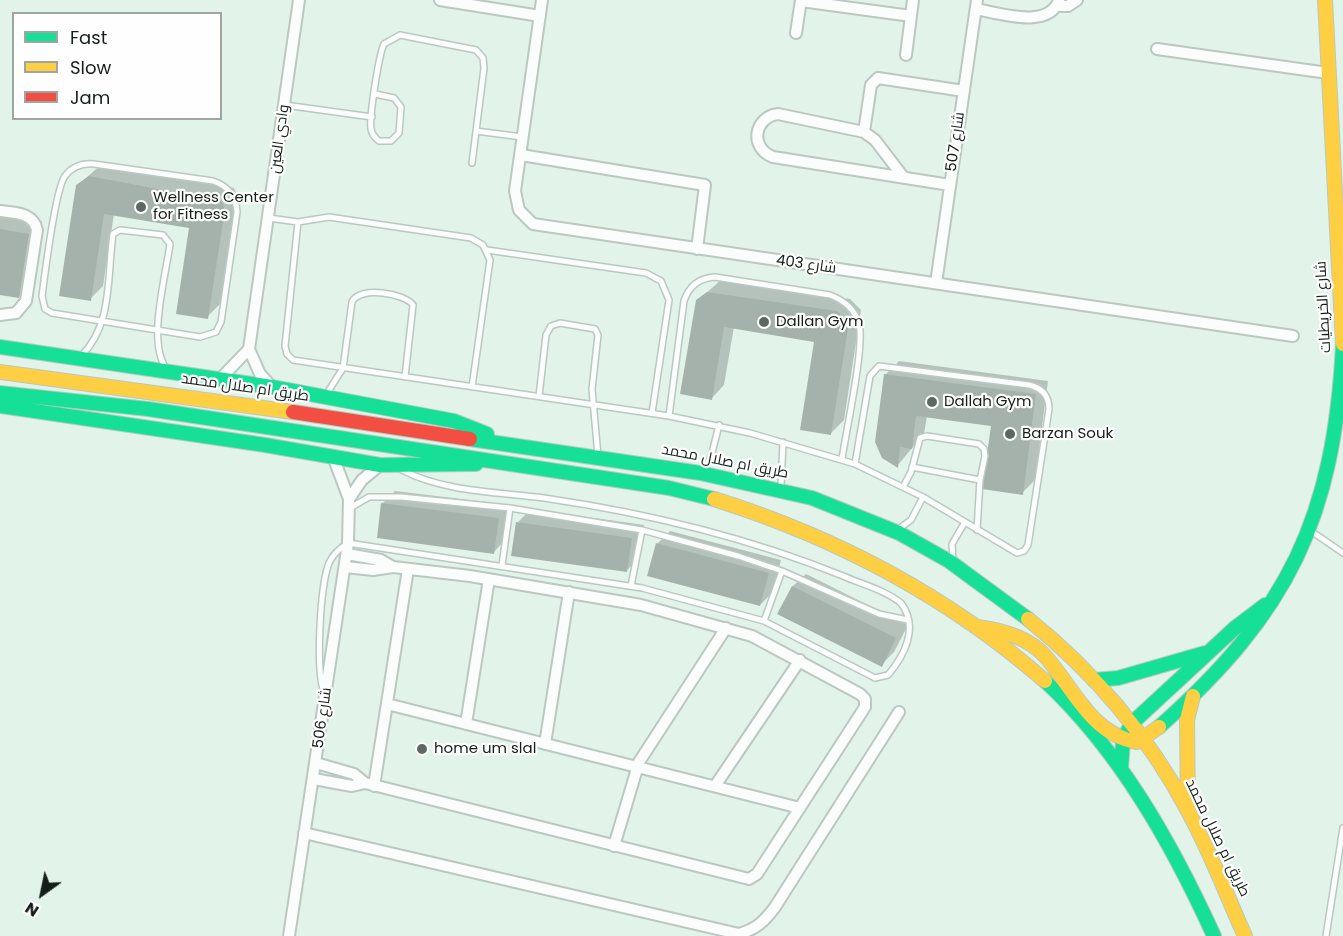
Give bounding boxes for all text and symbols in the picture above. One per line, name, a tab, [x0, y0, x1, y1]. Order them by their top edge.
legend	[12, 12, 222, 120]
text: Fast	[70, 25, 107, 50]
text: Slow	[70, 55, 111, 80]
text: Jam	[70, 85, 110, 110]
street label: وادي العين	[266, 103, 294, 175]
street label: شارع 507	[943, 111, 969, 173]
place label: Wellness Center for Fitness	[153, 189, 274, 224]
marker: Wellness Center for Fitness	[134, 200, 148, 214]
street label: شارع 403	[775, 252, 837, 278]
street label: شارع الخريطيات	[1313, 261, 1335, 353]
place label: Dallan Gym	[776, 313, 863, 331]
marker: Dallan Gym	[757, 315, 771, 329]
street label: طريق ام صلال محمد	[180, 370, 310, 406]
place label: Dallah Gym	[944, 393, 1031, 411]
marker: Dallah Gym	[925, 395, 939, 409]
place label: Barzan Souk	[1022, 425, 1113, 443]
marker: Barzan Souk	[1003, 427, 1017, 441]
street label: طريق ام صلال محمد	[660, 441, 790, 483]
street label: شارع 506	[310, 686, 336, 750]
place label: home um slal	[434, 740, 536, 758]
marker: home um slal	[415, 742, 429, 756]
street label: طريق ام صلال محمد	[1181, 776, 1253, 900]
north arrow	[12, 864, 72, 924]
text: N	[21, 897, 43, 922]

